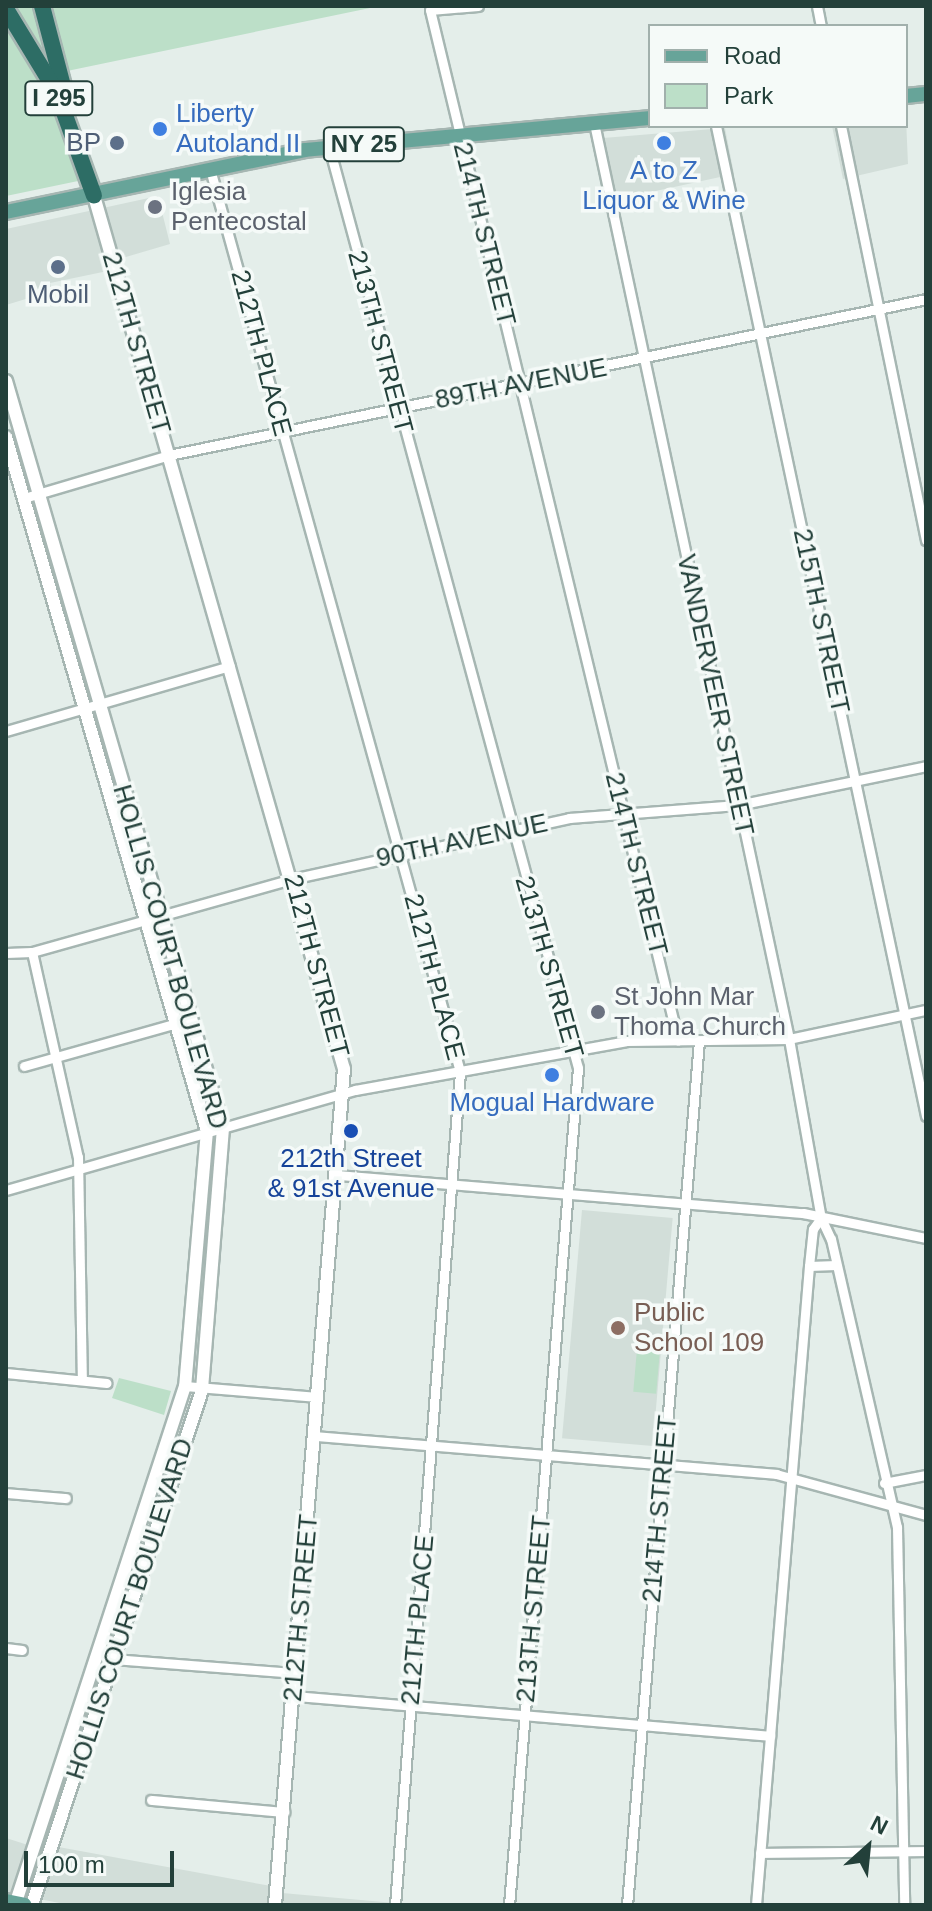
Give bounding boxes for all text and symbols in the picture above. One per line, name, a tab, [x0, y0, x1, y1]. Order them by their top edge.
legend	[648, 24, 908, 128]
text: Road	[724, 42, 781, 69]
road number: I 295	[23, 78, 95, 118]
text: Park	[724, 82, 773, 109]
place label: Liberty Autoland II	[176, 98, 300, 160]
marker: Liberty Autoland II	[151, 120, 169, 138]
road number: NY 25	[322, 124, 406, 164]
place label: BP	[66, 127, 101, 159]
marker: BP	[108, 134, 126, 152]
marker: A to Z Liquor & Wine	[655, 134, 673, 152]
street label: 214TH STREET	[446, 139, 522, 329]
place label: A to Z Liquor & Wine	[582, 155, 746, 216]
place label: Iglesia Pentecostal	[171, 176, 307, 238]
marker: Iglesia Pentecostal	[146, 198, 164, 216]
street label: 213TH STREET	[341, 247, 419, 437]
street label: 212TH STREET	[95, 248, 177, 438]
marker: Mobil	[49, 258, 67, 276]
street label: 212TH PLACE	[224, 267, 298, 439]
place label: Mobil	[27, 279, 89, 311]
street label: 89TH AVENUE	[432, 352, 610, 416]
street label: 215TH STREET	[786, 526, 856, 716]
street label: VANDERVEER STREET	[670, 552, 760, 838]
street label: 214TH STREET	[598, 769, 674, 959]
street label: HOLLIS COURT BOULEVARD	[106, 781, 234, 1133]
street label: 90TH AVENUE	[373, 807, 551, 875]
street label: 212TH STREET	[277, 871, 355, 1061]
street label: 213TH STREET	[508, 872, 590, 1062]
street label: 212TH PLACE	[397, 891, 471, 1063]
place label: St John Mar Thoma Church	[614, 981, 786, 1042]
marker: St John Mar Thoma Church	[589, 1003, 607, 1021]
marker: Mogual Hardware	[543, 1066, 561, 1084]
place label: Mogual Hardware	[449, 1087, 655, 1119]
marker: 212th Street & 91st Avenue	[342, 1122, 360, 1140]
place label: 212th Street & 91st Avenue	[267, 1143, 435, 1204]
place label: Public School 109	[634, 1297, 764, 1358]
marker: Public School 109	[609, 1319, 627, 1337]
street label: 214TH STREET	[636, 1414, 684, 1604]
street label: HOLLIS COURT BOULEVARD	[60, 1434, 200, 1784]
street label: 212TH STREET	[277, 1513, 325, 1703]
street label: 213TH STREET	[510, 1514, 558, 1704]
street label: 212TH PLACE	[395, 1534, 441, 1706]
north arrow	[828, 1807, 908, 1887]
text: N	[866, 1810, 892, 1840]
scale bar	[28, 1835, 178, 1885]
text: 100 m	[38, 1851, 105, 1878]

